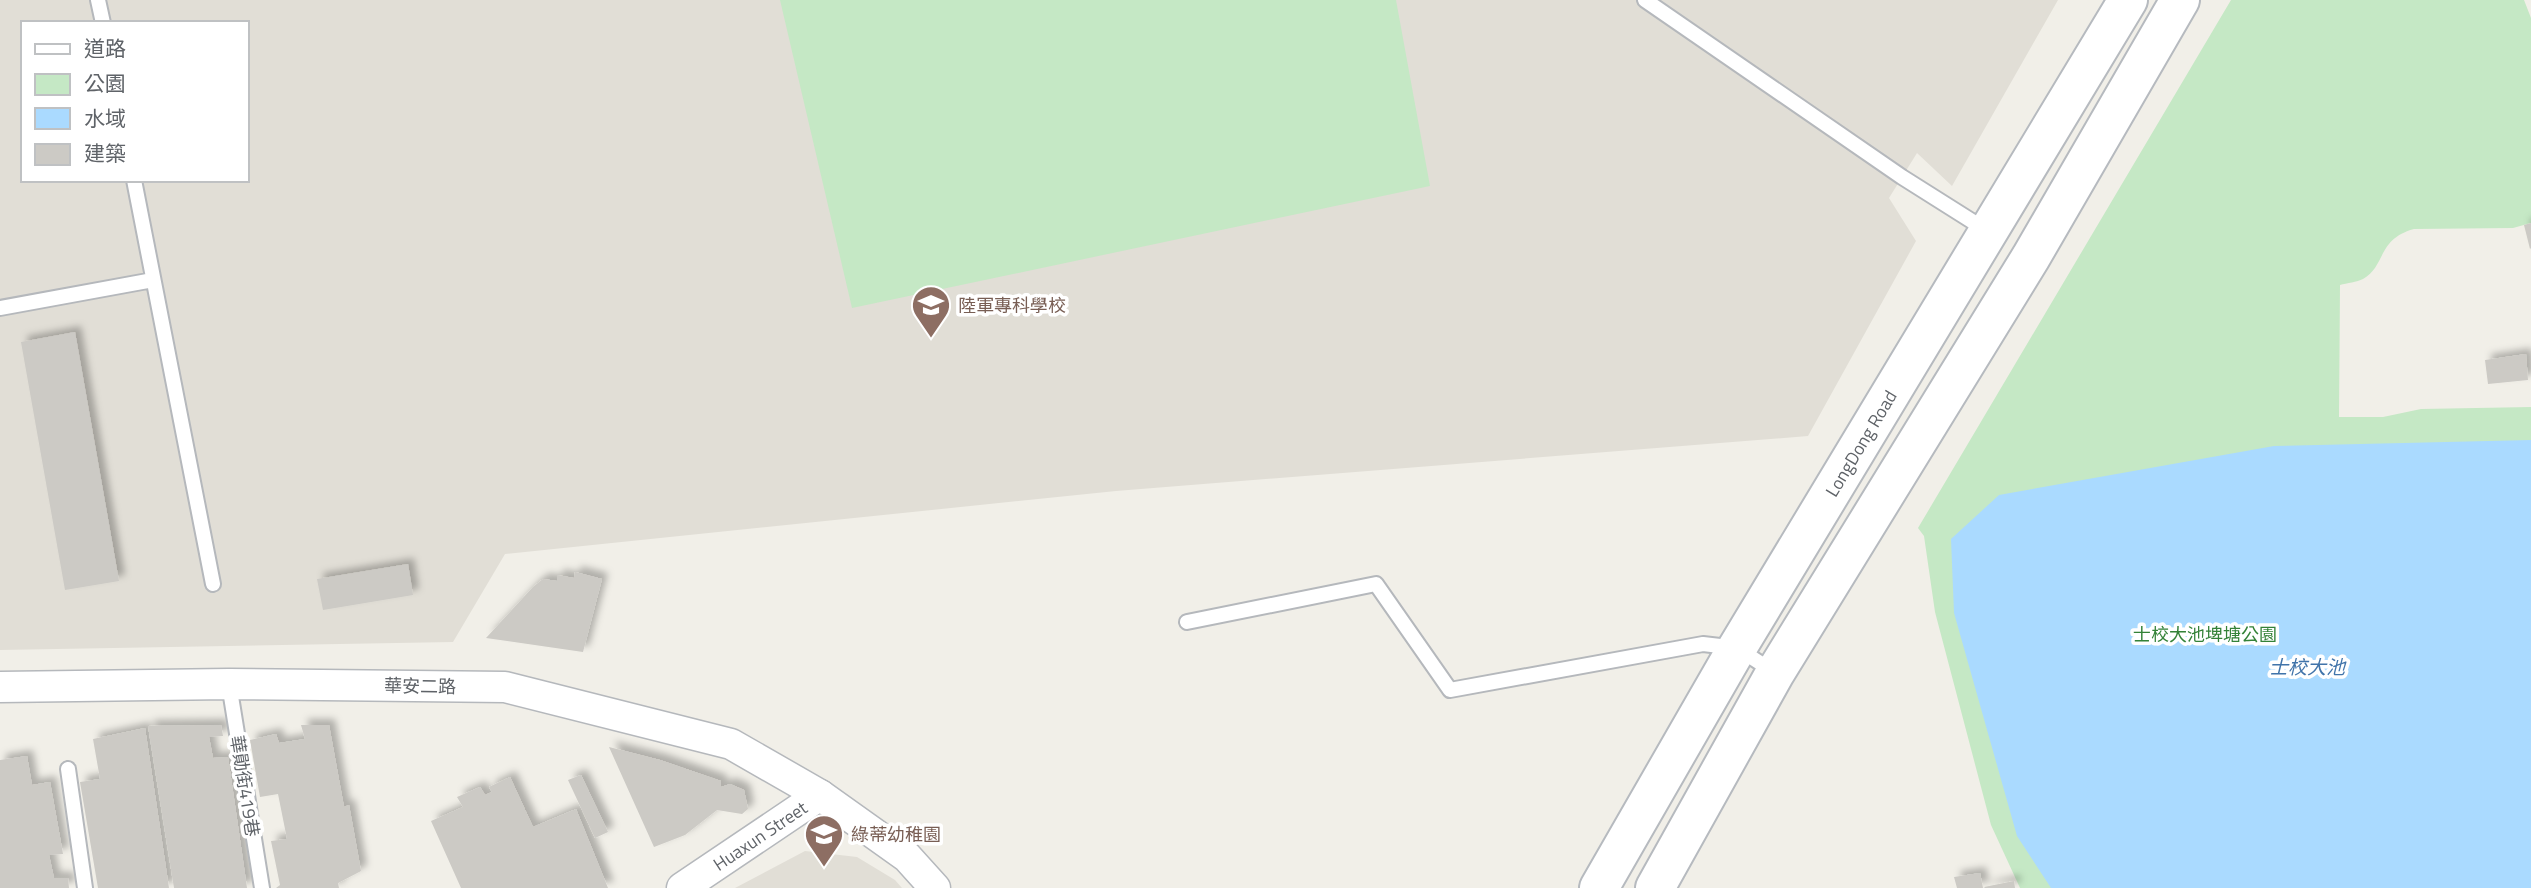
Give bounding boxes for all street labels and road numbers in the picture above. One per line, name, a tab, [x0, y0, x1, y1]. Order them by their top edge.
street label: LongDong Road	[1818, 385, 1903, 502]
street label: 華安二路	[384, 672, 456, 700]
street label: 華勛街419巷	[224, 733, 266, 839]
street label: Huaxun Street	[707, 794, 813, 877]

